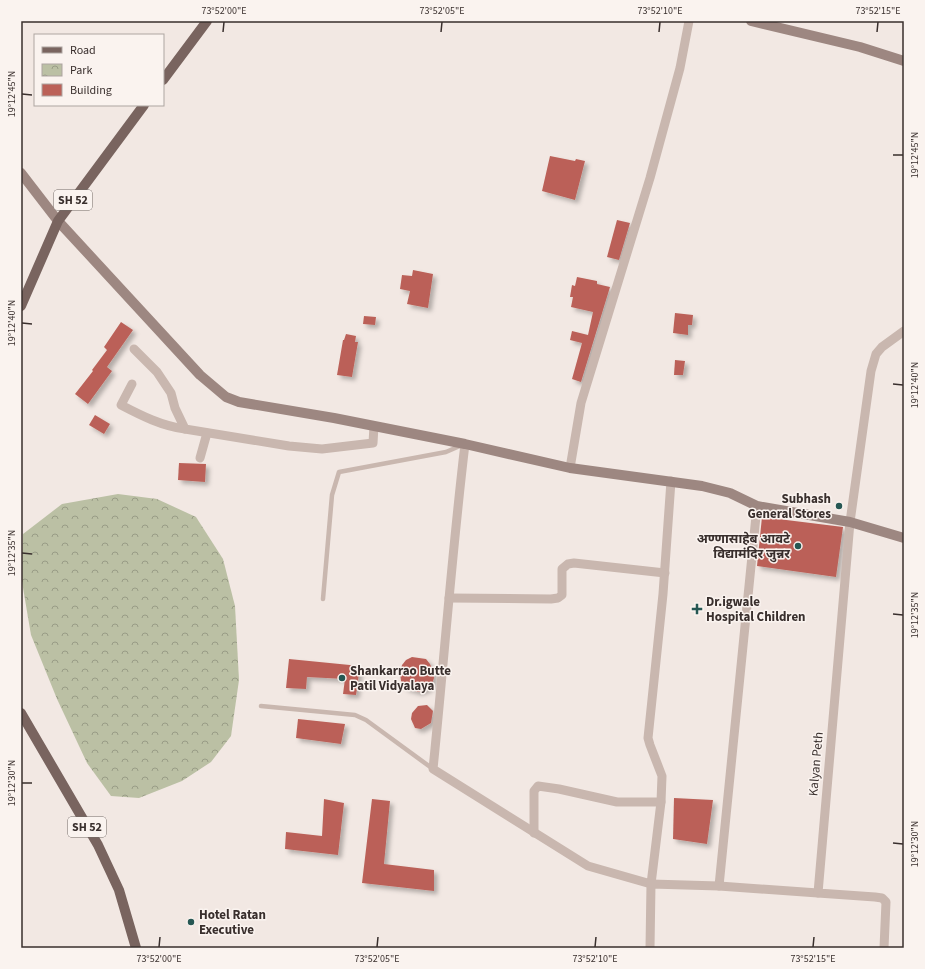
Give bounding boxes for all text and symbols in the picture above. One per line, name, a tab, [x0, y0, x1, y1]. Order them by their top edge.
text: 73°52'00"E	[201, 4, 247, 18]
text: 73°52'05"E	[419, 4, 465, 18]
text: 73°52'10"E	[637, 4, 683, 18]
text: 73°52'15"E	[855, 4, 901, 18]
legend	[34, 34, 164, 106]
text: Road	[70, 42, 96, 59]
text: Park	[70, 62, 92, 79]
text: 19°12'45"N	[5, 71, 19, 117]
text: Building	[70, 82, 112, 99]
text: 19°12'45"N	[908, 132, 922, 178]
road number: SH 52	[54, 190, 92, 210]
text: 19°12'40"N	[5, 300, 19, 346]
text: 19°12'40"N	[908, 362, 922, 408]
place label: Subhash General Stores	[747, 490, 831, 523]
marker: Subhash General Stores	[834, 501, 844, 511]
text: 19°12'35"N	[5, 530, 19, 576]
place label: अण्णासाहेब आवटे विद्यामंदिर जुन्नर	[697, 530, 791, 563]
marker: अण्णासाहेब आवटे विद्यामंदिर जुन्नर	[793, 541, 803, 551]
text: 19°12'35"N	[908, 592, 922, 638]
place label: Dr.igwale Hospital Children	[706, 593, 806, 626]
marker: Dr.igwale Hospital Children	[691, 603, 703, 615]
place label: Shankarrao Butte Patil Vidyalaya	[350, 662, 451, 695]
marker: Shankarrao Butte Patil Vidyalaya	[337, 673, 347, 683]
street label: Kalyan Peth	[804, 731, 828, 797]
text: 19°12'30"N	[5, 760, 19, 806]
road number: SH 52	[68, 817, 106, 837]
text: 19°12'30"N	[908, 821, 922, 867]
place label: Hotel Ratan Executive	[199, 906, 266, 939]
marker: Hotel Ratan Executive	[186, 917, 196, 927]
text: 73°52'00"E	[136, 952, 182, 966]
text: 73°52'05"E	[354, 952, 400, 966]
text: 73°52'10"E	[572, 952, 618, 966]
text: 73°52'15"E	[790, 952, 836, 966]

